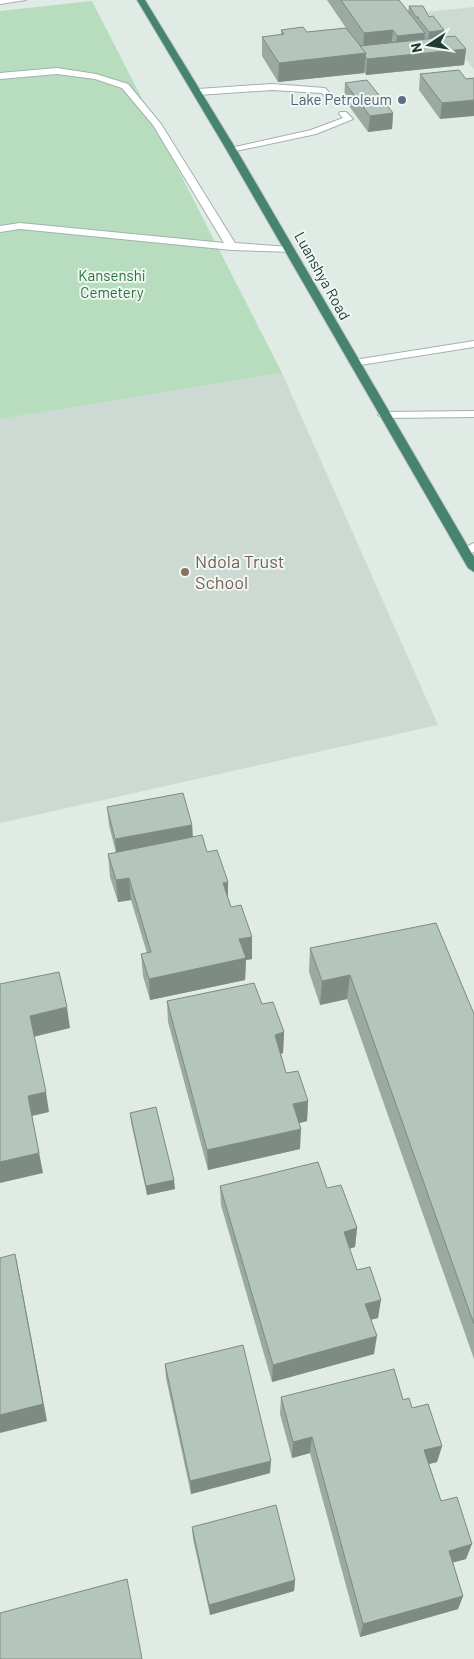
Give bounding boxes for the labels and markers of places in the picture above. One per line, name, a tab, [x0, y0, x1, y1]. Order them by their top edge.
place label: Lake Petroleum	[290, 90, 392, 108]
marker: Lake Petroleum	[396, 94, 408, 106]
place label: Ndola Trust School	[195, 550, 284, 593]
marker: Ndola Trust School	[179, 566, 191, 578]

